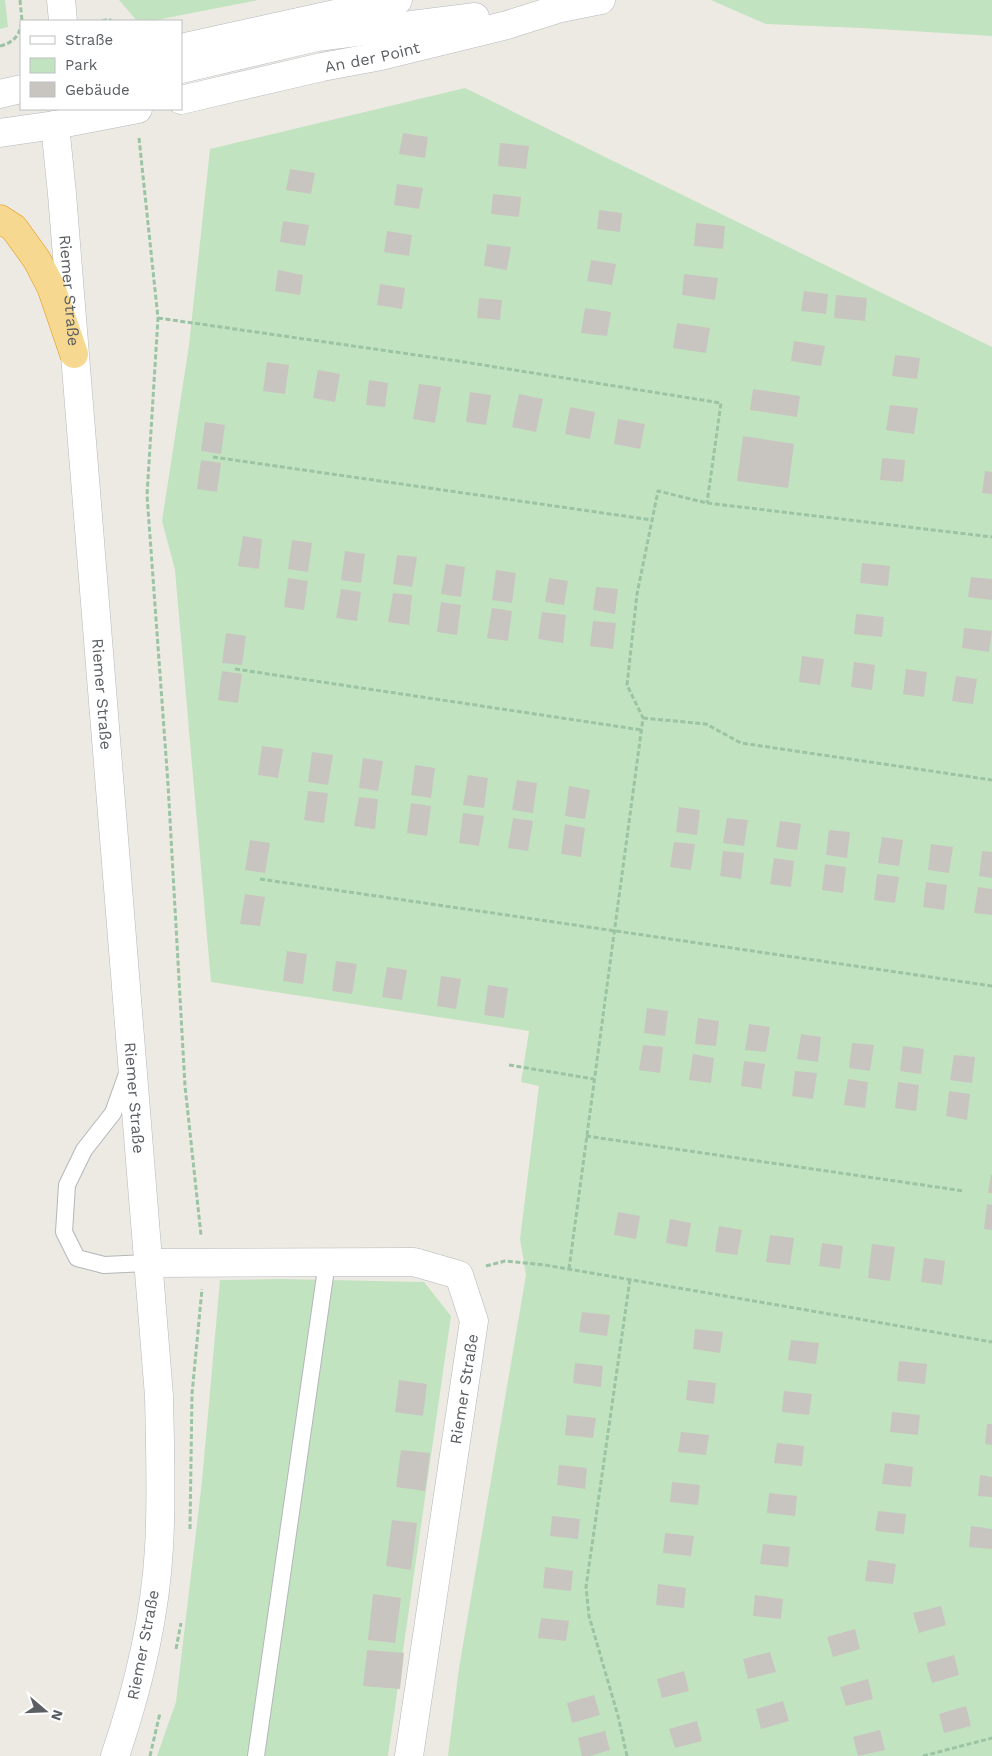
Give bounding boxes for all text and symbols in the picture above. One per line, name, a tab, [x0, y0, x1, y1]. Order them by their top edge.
legend	[20, 20, 182, 110]
text: Straße	[65, 31, 113, 49]
street label: An der Point	[323, 37, 422, 76]
text: Park	[65, 56, 98, 74]
text: Gebäude	[65, 81, 130, 99]
street label: Riemer Straße	[56, 234, 84, 347]
street label: Riemer Straße	[88, 638, 116, 750]
street label: Riemer Straße	[121, 1041, 149, 1154]
street label: Riemer Straße	[446, 1332, 482, 1446]
street label: Riemer Straße	[123, 1588, 163, 1702]
north arrow	[20, 1686, 70, 1736]
text: N	[48, 1708, 67, 1723]

